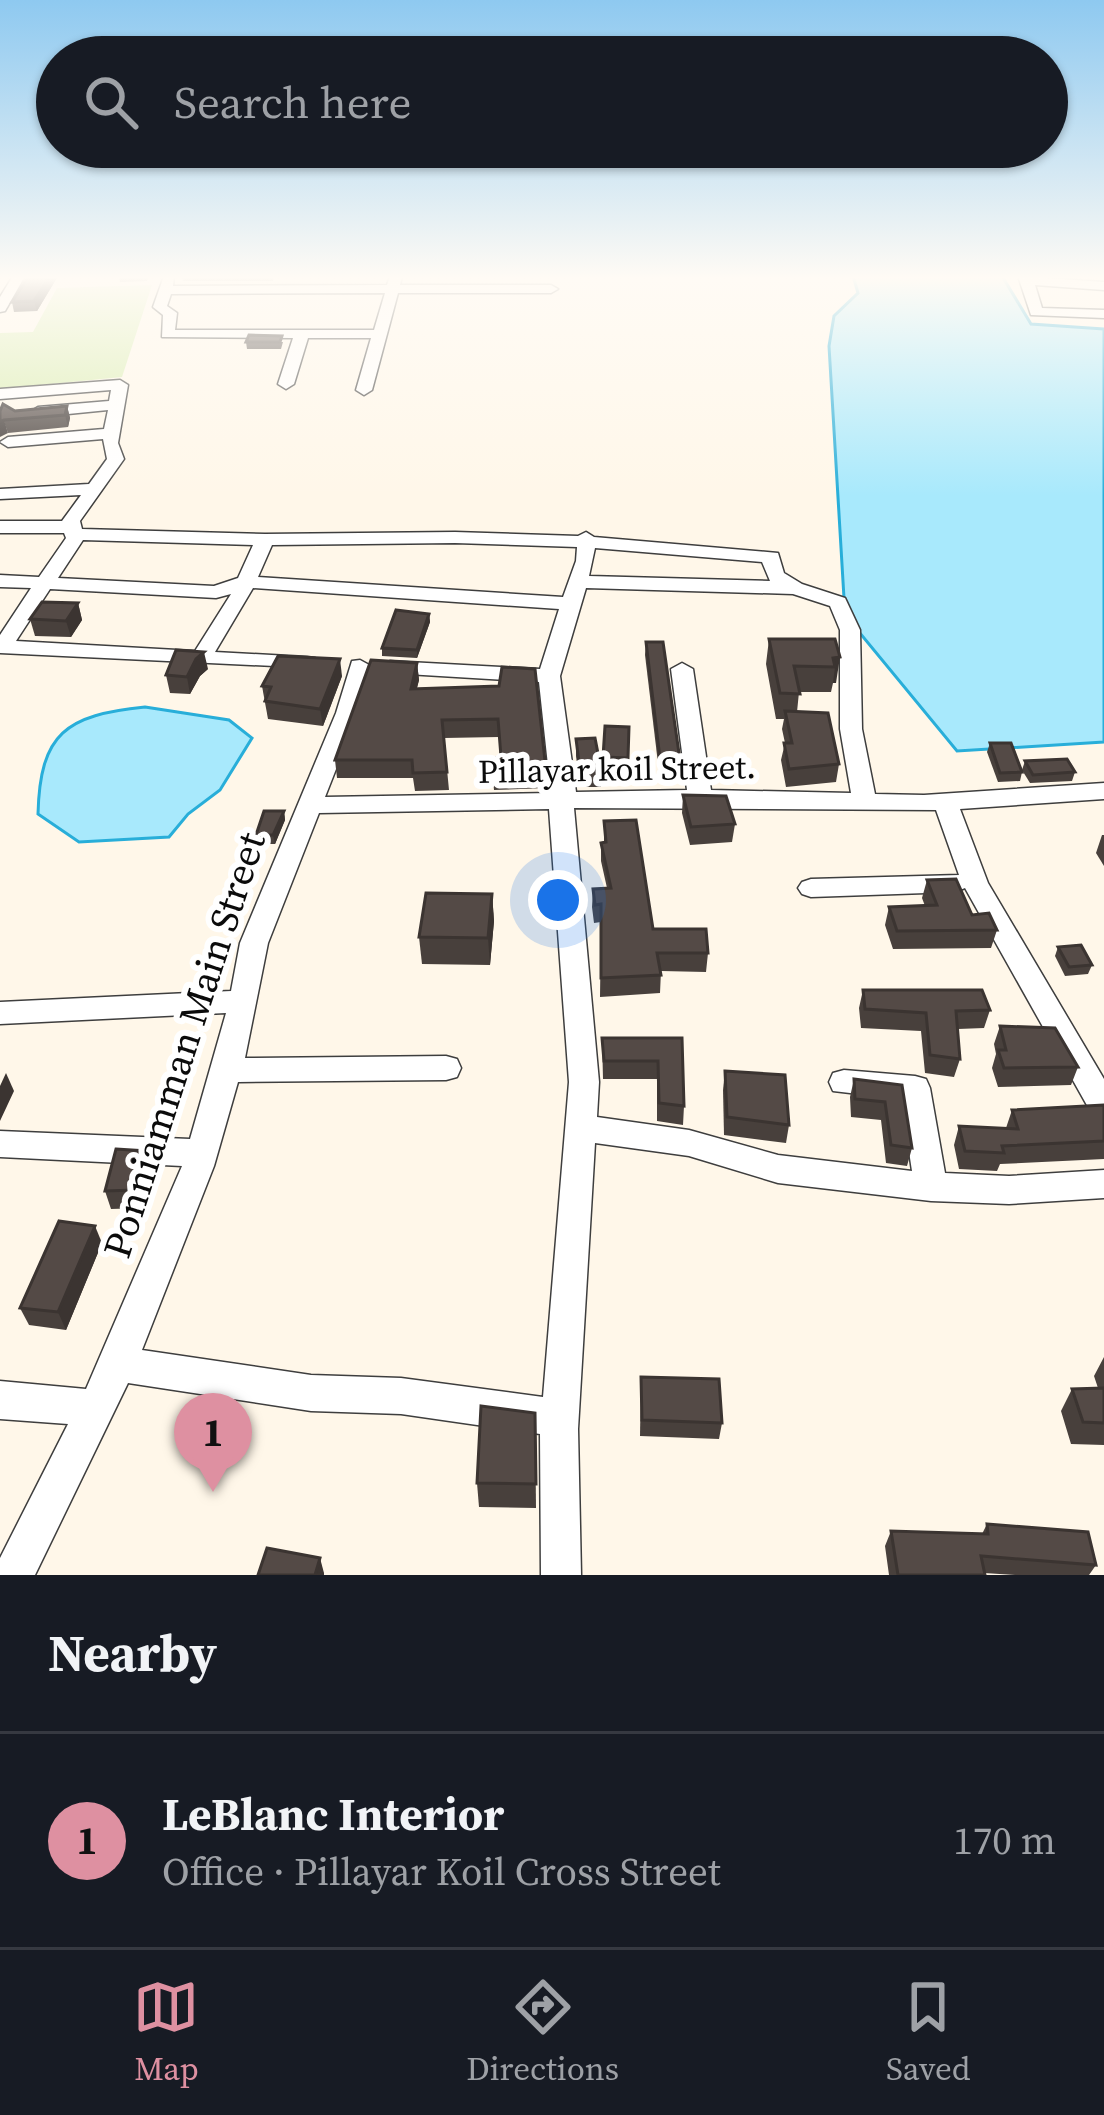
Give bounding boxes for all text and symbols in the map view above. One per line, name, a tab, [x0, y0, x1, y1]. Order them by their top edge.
search box	[36, 36, 1068, 168]
icon: search	[78, 69, 144, 135]
text: Search here	[174, 71, 411, 133]
street label: Pillayar koil Street.	[478, 744, 756, 794]
street label: Ponniamman Main Street	[90, 825, 278, 1264]
your location	[528, 870, 588, 930]
pin: 1	[174, 1393, 252, 1492]
text: Nearby	[48, 1618, 217, 1688]
text: LeBlanc Interior	[162, 1783, 504, 1845]
text: 1	[76, 1814, 98, 1867]
text: 170 m	[953, 1814, 1056, 1867]
text: Office · Pillayar Koil Cross Street	[162, 1845, 721, 1898]
tab: Map	[133, 1974, 199, 2091]
tab: Directions	[466, 1974, 619, 2091]
tab: Saved	[886, 1974, 971, 2091]

